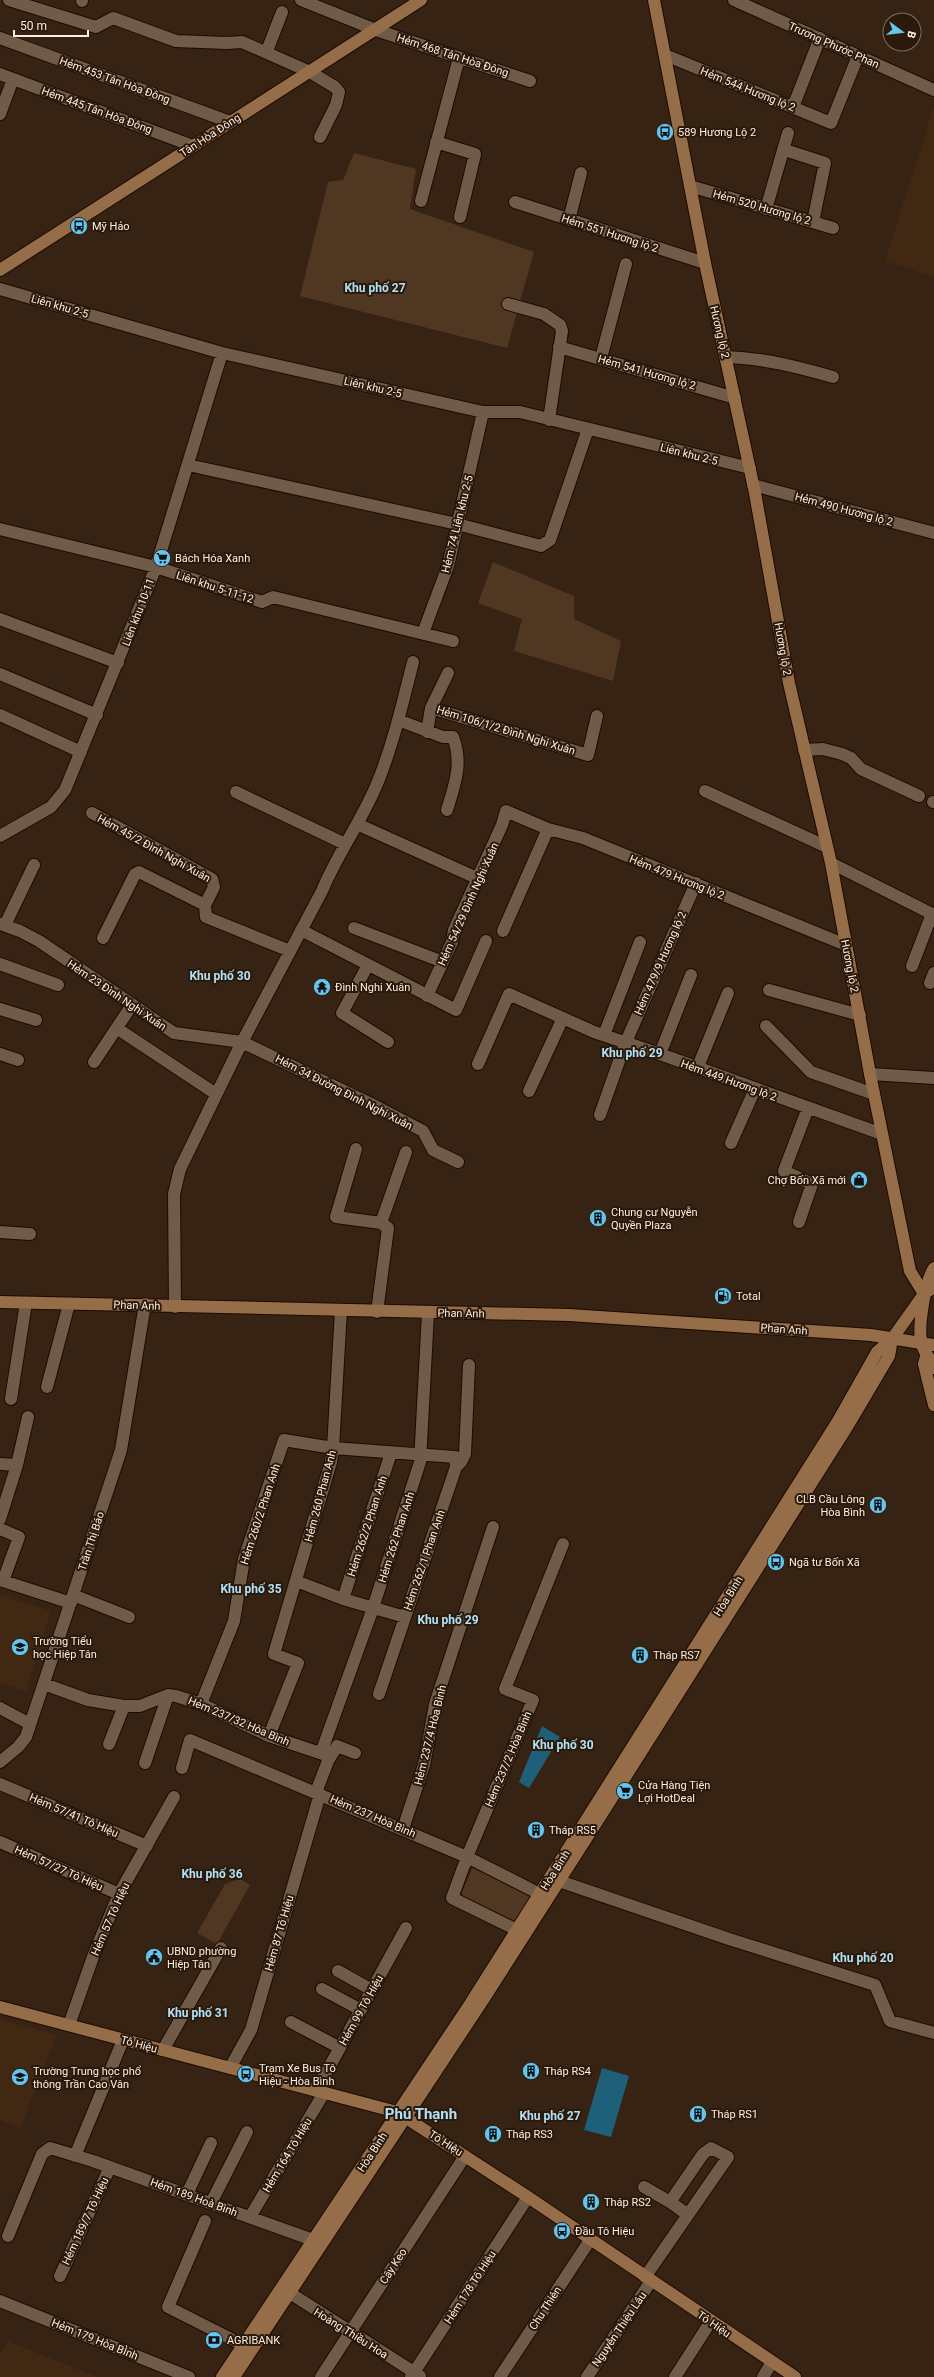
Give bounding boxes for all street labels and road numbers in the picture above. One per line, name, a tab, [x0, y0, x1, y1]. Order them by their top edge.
street label: Trương Phước Phan	[787, 20, 881, 71]
street label: Hẻm 468 Tân Hòa Đông	[395, 31, 510, 80]
street label: Hẻm 453 Tân Hòa Đông	[58, 54, 172, 107]
street label: Hẻm 544 Hương lộ 2	[698, 64, 797, 114]
street label: Hẻm 445 Tân Hòa Đông	[40, 84, 154, 137]
street label: Tân Hòa Đông	[178, 111, 243, 160]
street label: Hẻm 520 Hương lộ 2	[711, 187, 812, 228]
street label: Hẻm 551 Hương lộ 2	[560, 212, 660, 255]
street label: Liên khu 2-5	[30, 292, 90, 321]
street label: Hương lộ 2	[707, 304, 732, 360]
street label: Hẻm 541 Hương lộ 2	[596, 352, 697, 393]
street label: Liên khu 2-5	[343, 375, 403, 400]
street label: Liên khu 2-5	[659, 441, 719, 468]
street label: Hẻm 74 Liên khu 2-5	[439, 474, 476, 574]
street label: Hẻm 490 Hương lộ 2	[793, 490, 894, 529]
street label: Liên khu 5-11-12	[174, 569, 255, 606]
street label: Liên khu 10-11	[120, 577, 157, 648]
street label: Hương lộ 2	[771, 621, 794, 677]
street label: Hẻm 106/1/2 Đình Nghi Xuân	[435, 703, 577, 758]
street label: Hẻm 45/2 Đình Nghi Xuân	[95, 812, 213, 885]
street label: Hẻm 54/29 Đình Nghi Xuân	[435, 841, 502, 968]
street label: Hẻm 479 Hương lộ 2	[627, 852, 726, 902]
street label: Hẻm 479/9 Hương lộ 2	[632, 909, 689, 1017]
street label: Hương lộ 2	[838, 938, 861, 994]
street label: Hẻm 23 Đình Nghi Xuân	[65, 957, 169, 1033]
street label: Hẻm 34 Đường Đình Nghi Xuân	[273, 1052, 414, 1133]
street label: Hẻm 449 Hương lộ 2	[679, 1057, 779, 1104]
street label: Phan Anh	[113, 1298, 161, 1313]
street label: Phan Anh	[437, 1307, 485, 1320]
street label: Phan Anh	[760, 1321, 808, 1338]
street label: Hẻm 260 Phan Anh	[302, 1449, 339, 1543]
street label: Hẻm 260/2 Phan Anh	[238, 1462, 283, 1566]
street label: Hẻm 262/2 Phan Anh	[345, 1474, 390, 1578]
street label: Hẻm 262 Phan Anh	[376, 1490, 417, 1584]
street label: Hẻm 262/1 Phan Anh	[401, 1508, 448, 1612]
street label: Trần Thị Báo	[76, 1510, 107, 1572]
street label: Hòa Bình	[711, 1574, 746, 1619]
street label: Hẻm 237/4 Hòa Bình	[412, 1684, 449, 1786]
street label: Hẻm 237/32 Hòa Bình	[186, 1694, 291, 1749]
street label: Hẻm 237/2 Hòa Bình	[482, 1709, 534, 1809]
street label: Hẻm 57/41 Tô Hiệu	[27, 1791, 120, 1840]
street label: Hẻm 237 Hòa Bình	[328, 1793, 418, 1840]
street label: Hẻm 57/27 Tô Hiệu	[13, 1843, 105, 1894]
street label: Hòa Bình	[538, 1848, 573, 1893]
street label: Hẻm 57 Tô Hiệu	[89, 1881, 132, 1958]
street label: Hẻm 87 Tô Hiệu	[262, 1894, 297, 1973]
street label: Hẻm 99 Tô Hiệu	[337, 1973, 386, 2048]
street label: Tô Hiệu	[119, 2033, 159, 2056]
street label: Hẻm 164 Tô Hiệu	[260, 2116, 315, 2195]
street label: Tô Hiệu	[426, 2128, 465, 2159]
street label: Hòa Bình	[355, 2130, 390, 2174]
street label: Hẻm 189/7 Tô Hiệu	[59, 2175, 111, 2267]
street label: Hẻm 189 Hoà Bình	[148, 2176, 239, 2219]
street label: Cây Keo	[377, 2246, 410, 2287]
street label: Hẻm 178 Tô Hiệu	[442, 2248, 499, 2326]
street label: Chu Thiên	[527, 2284, 564, 2332]
street label: Nguyễn Thiệu Lâu	[590, 2289, 649, 2369]
street label: Hoàng Thiều Hoa	[311, 2305, 390, 2361]
street label: Tô Hiệu	[695, 2309, 733, 2340]
street label: Hẻm 179 Hòa BÌnh	[50, 2316, 140, 2363]

